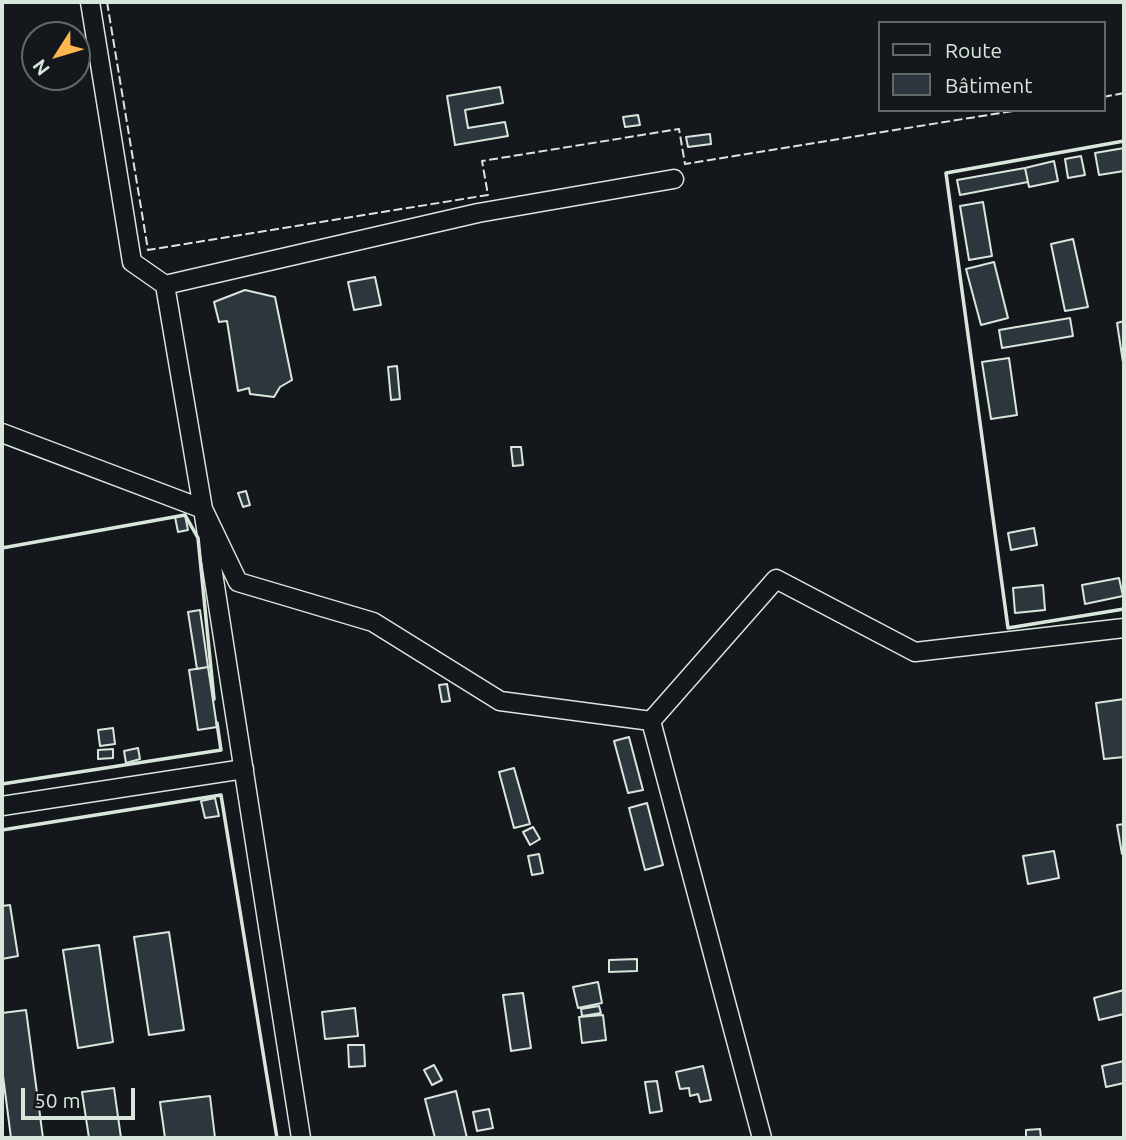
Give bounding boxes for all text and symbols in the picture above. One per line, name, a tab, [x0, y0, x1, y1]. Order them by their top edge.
north arrow	[21, 21, 91, 91]
legend	[878, 21, 1105, 112]
text: Route	[945, 38, 1002, 62]
text: N	[28, 55, 54, 80]
text: Bâtiment	[945, 73, 1032, 97]
scale bar	[24, 1074, 138, 1118]
text: 50 m	[34, 1088, 81, 1112]

